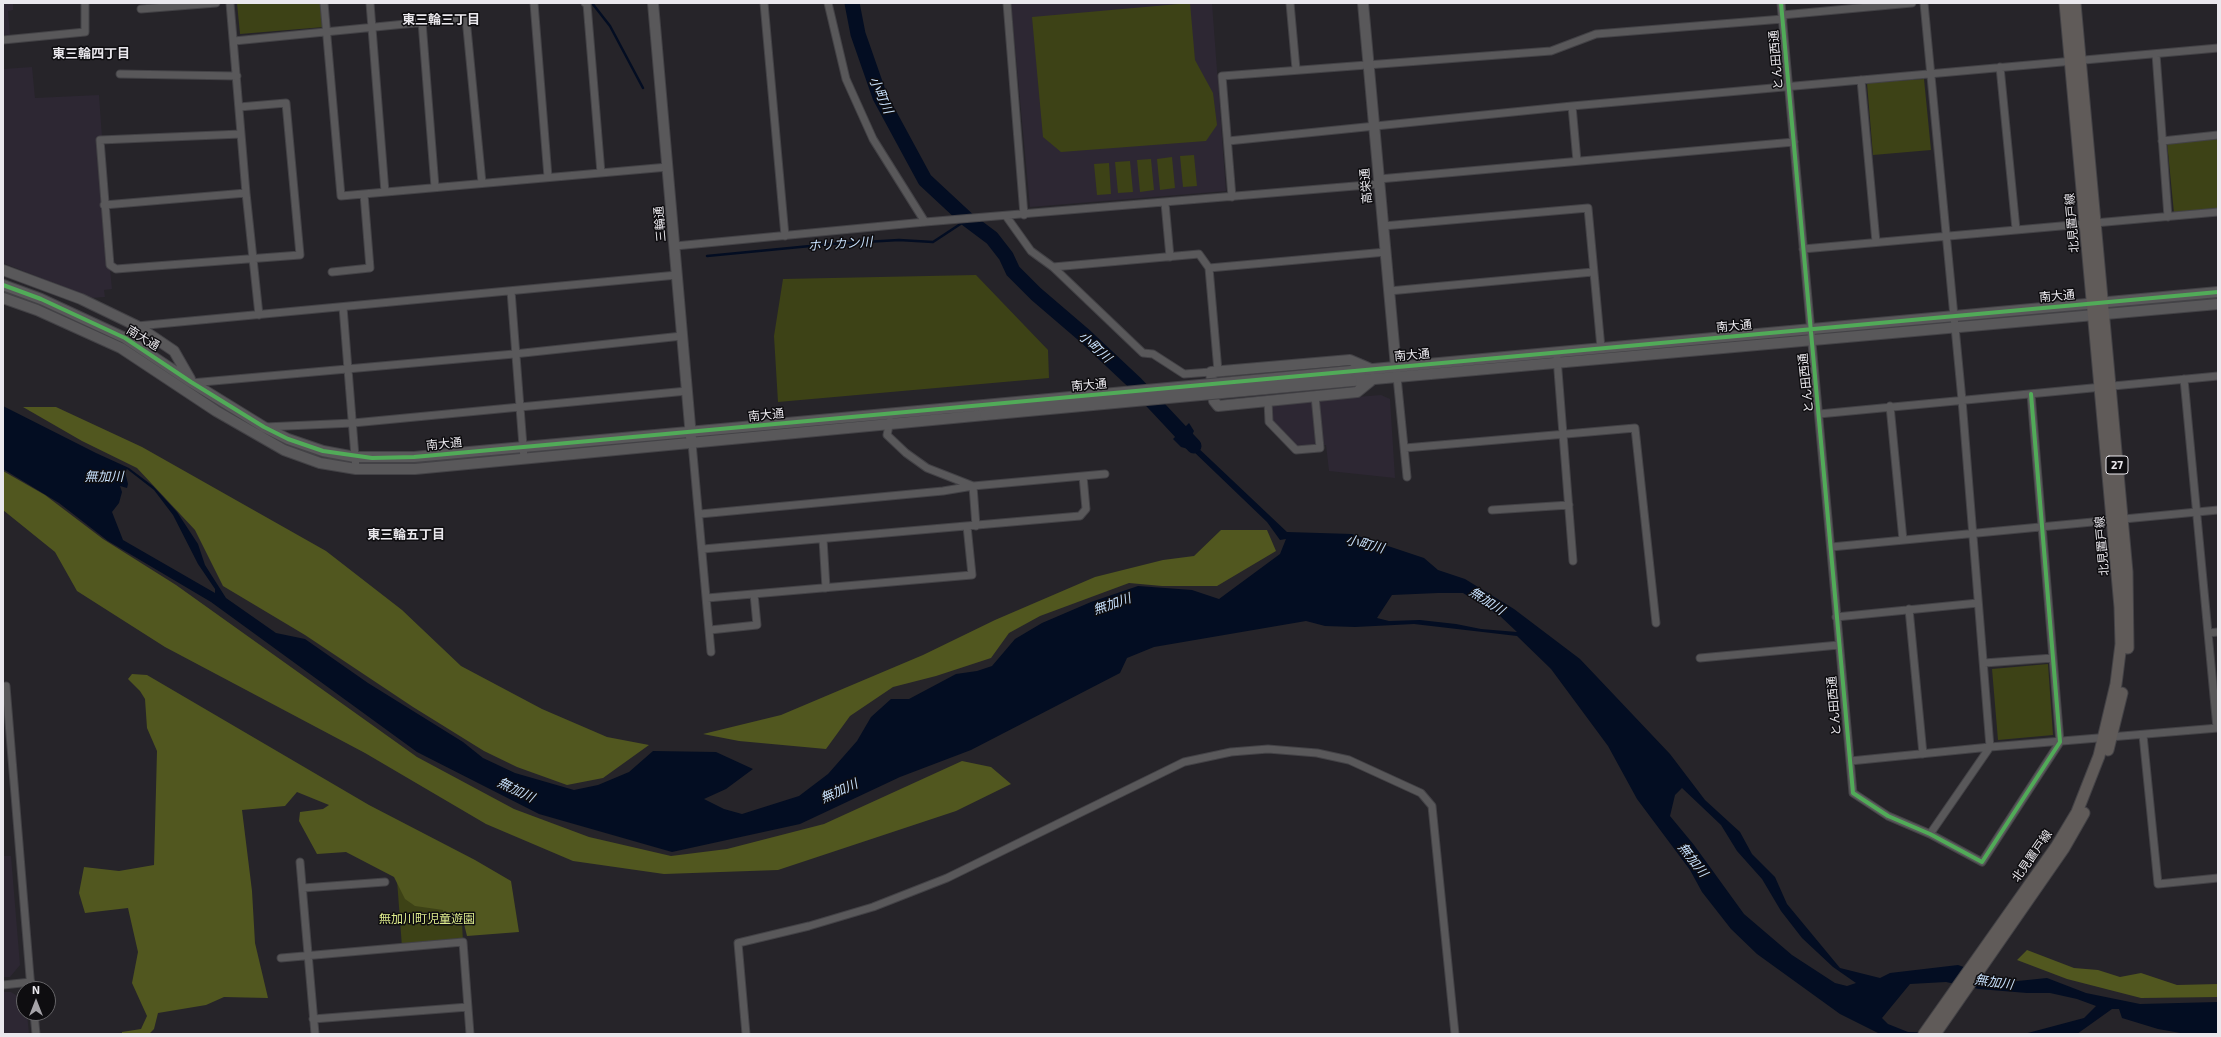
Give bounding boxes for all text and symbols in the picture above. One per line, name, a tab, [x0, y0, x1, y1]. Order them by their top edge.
district label: 東三輪三丁目	[402, 12, 480, 28]
street label: とん田西通	[1766, 29, 1786, 91]
district label: 東三輪四丁目	[52, 46, 130, 62]
water label: 小町川	[866, 74, 896, 116]
street label: 高栄通	[1357, 167, 1375, 205]
street label: 北見置戸線	[2062, 192, 2082, 254]
street label: 三輪通	[651, 205, 669, 243]
water label: ホリカン川	[807, 234, 873, 254]
street label: 南大通	[2038, 287, 2076, 305]
street label: 南大通	[1715, 317, 1753, 335]
street label: 南大通	[124, 323, 162, 353]
water label: 小町川	[1075, 328, 1115, 366]
street label: 南大通	[1393, 346, 1431, 364]
street label: とん田西通	[1796, 352, 1816, 414]
street label: 南大通	[1070, 376, 1108, 394]
street label: 南大通	[747, 406, 785, 424]
street label: 南大通	[425, 435, 463, 453]
road number: 27	[2106, 456, 2128, 474]
water label: 無加川	[85, 469, 123, 485]
street label: 北見置戸線	[2092, 515, 2112, 577]
district label: 東三輪五丁目	[367, 527, 445, 543]
water label: 小町川	[1344, 532, 1386, 556]
water label: 無加川	[1466, 584, 1508, 618]
water label: 無加川	[1091, 590, 1133, 618]
street label: とん田西通	[1824, 675, 1844, 737]
water label: 無加川	[495, 774, 537, 806]
water label: 無加川	[818, 776, 860, 806]
street label: 北見置戸線	[2009, 827, 2055, 885]
water label: 無加川	[1675, 840, 1711, 880]
park label: 無加川町児童遊園	[379, 912, 475, 926]
water label: 無加川	[1974, 972, 2014, 992]
north arrow	[16, 981, 56, 1021]
text: N	[32, 983, 40, 996]

